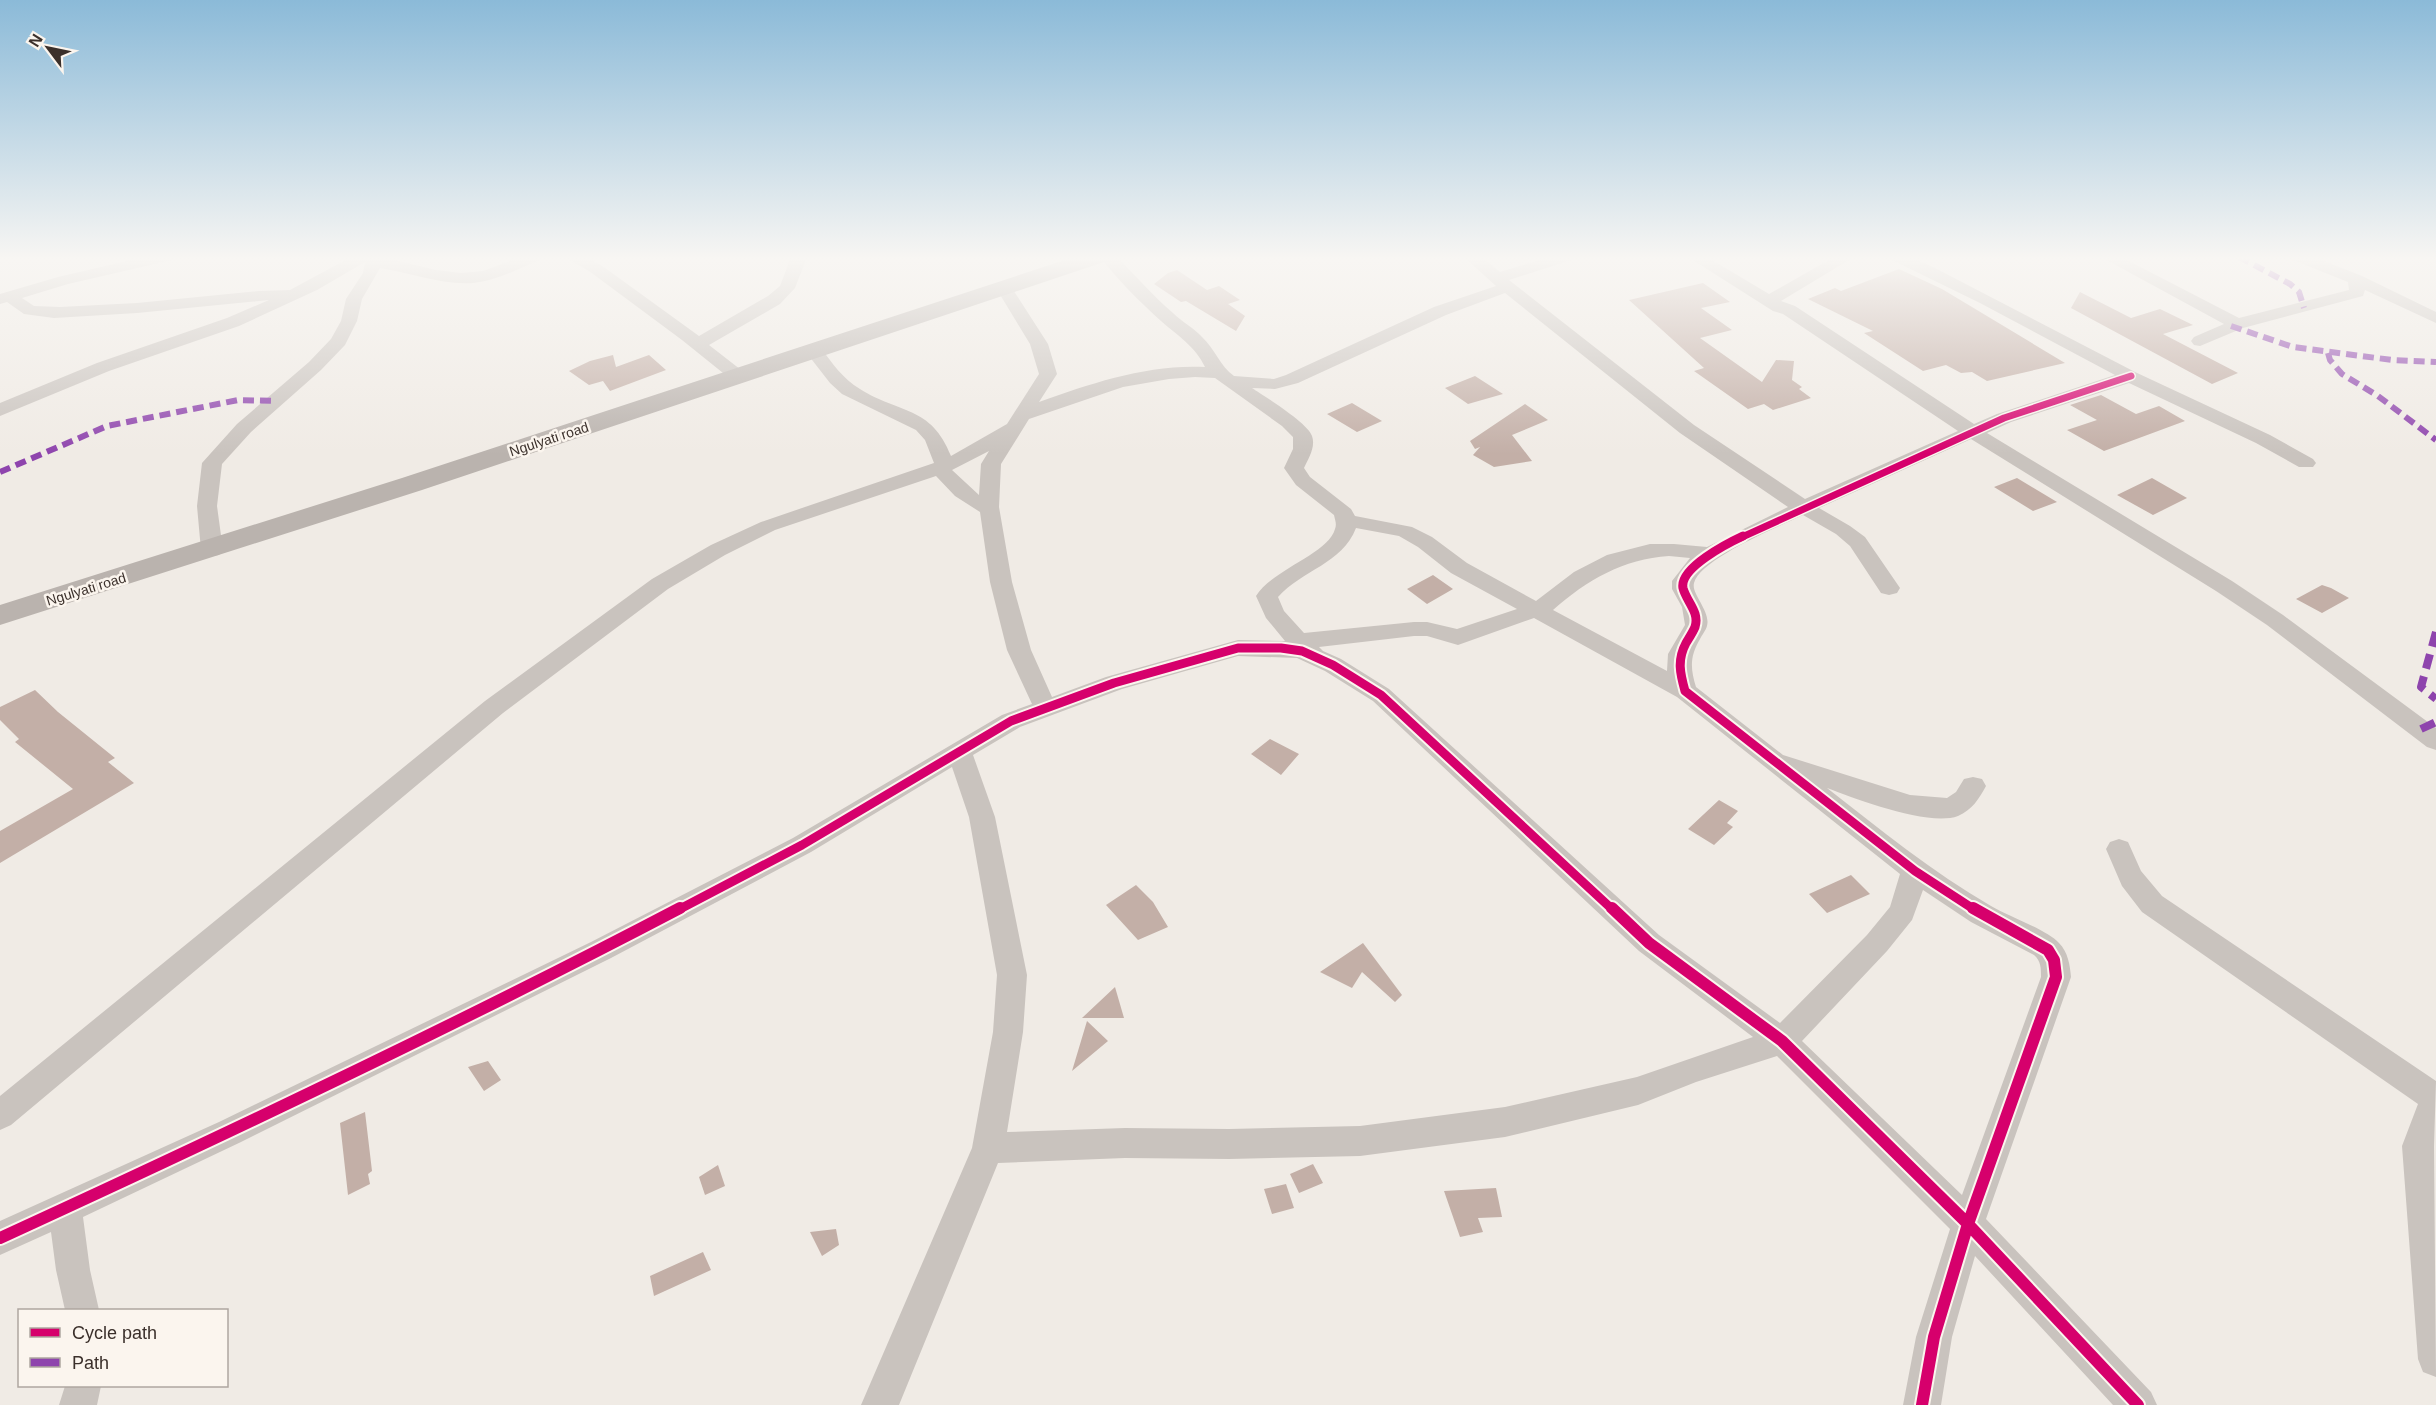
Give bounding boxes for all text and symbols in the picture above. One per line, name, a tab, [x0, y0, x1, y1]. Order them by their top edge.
north arrow	[18, 18, 78, 78]
text: N	[25, 31, 46, 50]
street label: Ngulyati road	[507, 419, 591, 459]
street label: Ngulyati road	[44, 569, 128, 609]
legend	[18, 1309, 228, 1387]
text: Cycle path	[72, 1323, 157, 1343]
text: Path	[72, 1353, 109, 1373]

